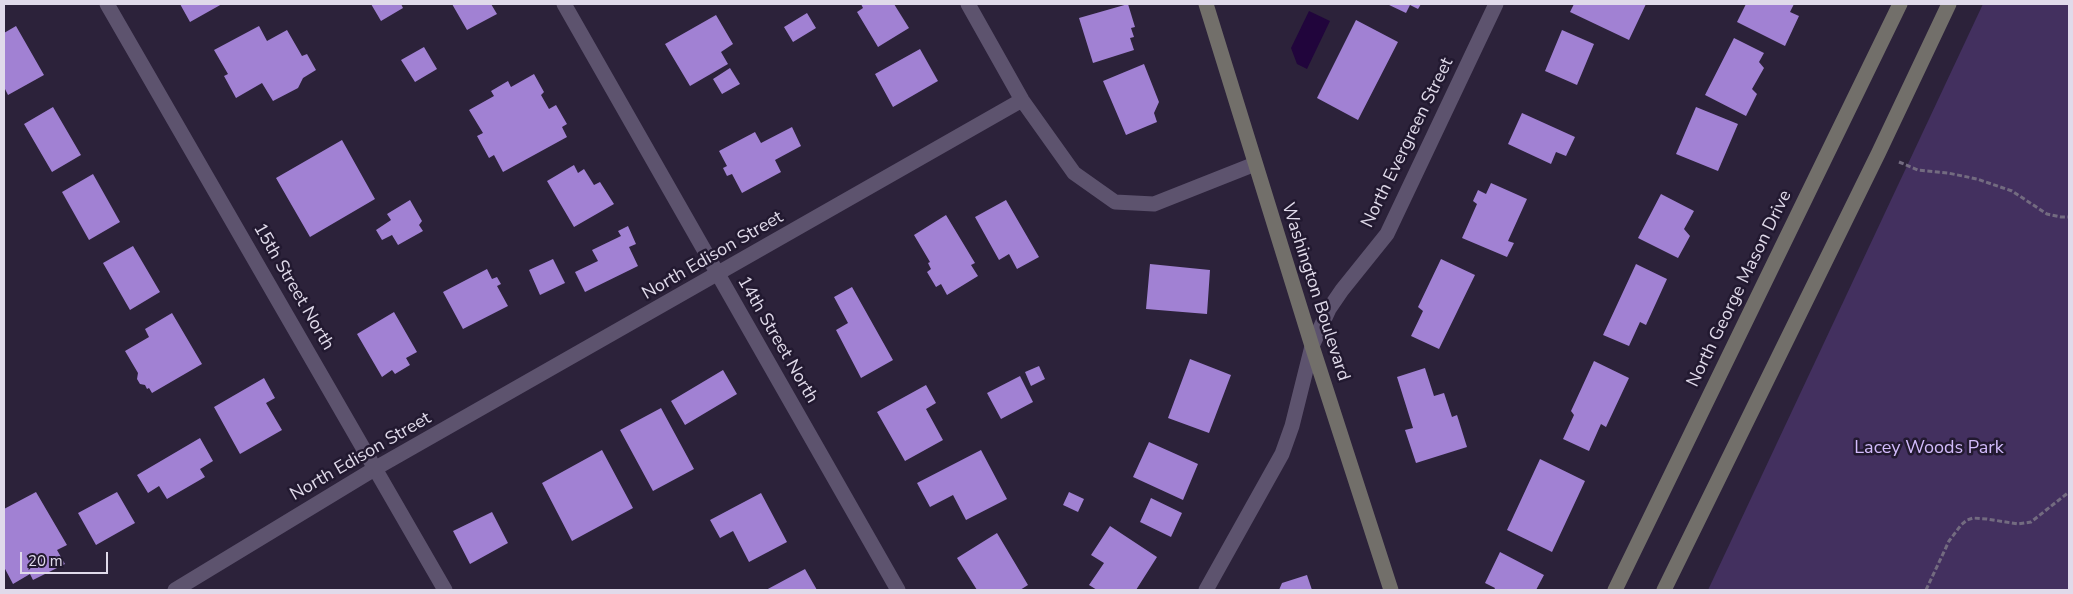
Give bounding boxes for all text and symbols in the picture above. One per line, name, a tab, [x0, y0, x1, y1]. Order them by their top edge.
street label: North Evergreen Street	[1357, 54, 1459, 232]
street label: North George Mason Drive	[1683, 187, 1797, 391]
street label: Washington Boulevard	[1276, 200, 1354, 384]
street label: North Edison Street	[639, 207, 787, 305]
street label: 15th Street North	[248, 220, 338, 354]
street label: 14th Street North	[732, 273, 822, 407]
street label: North Edison Street	[287, 408, 435, 506]
park label: Lacey Woods Park	[1854, 438, 2004, 460]
scale bar	[22, 542, 110, 574]
text: 20 m	[28, 551, 63, 571]

